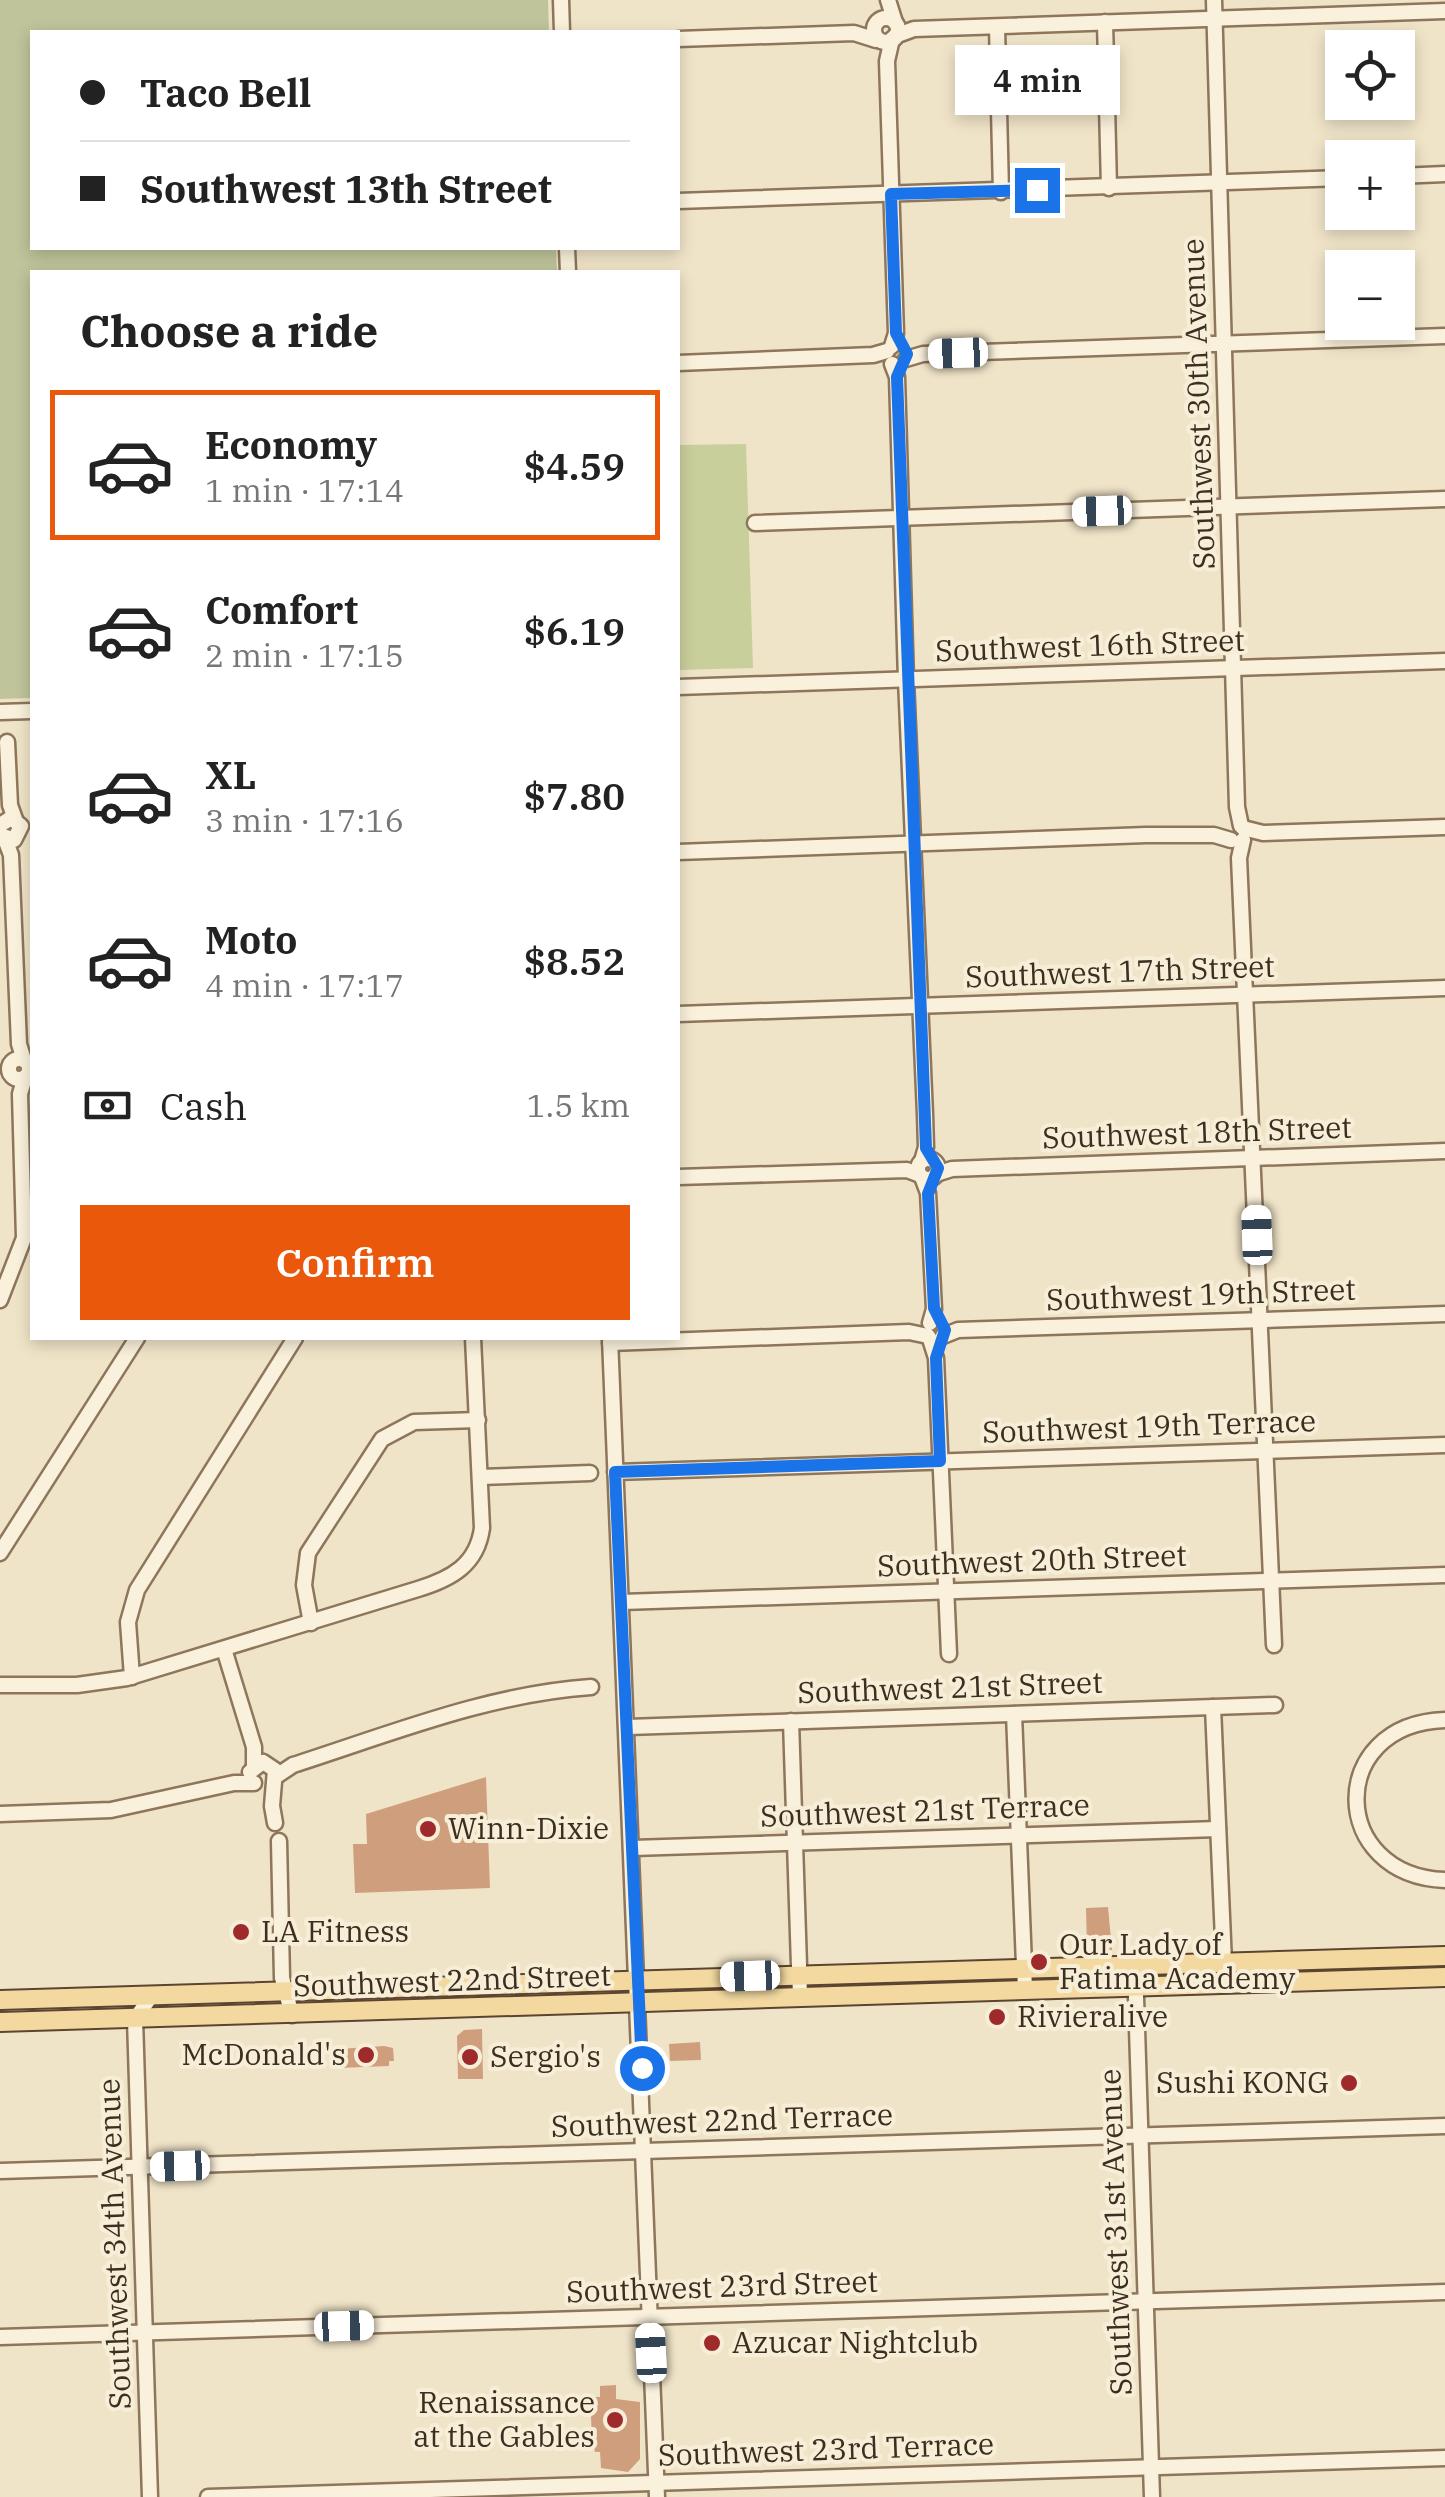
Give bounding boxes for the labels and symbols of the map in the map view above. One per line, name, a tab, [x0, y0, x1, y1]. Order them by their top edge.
callout: 4 min	[954, 45, 1120, 115]
route end	[1015, 168, 1060, 213]
street label: Southwest 30th Avenue	[1172, 238, 1223, 570]
car	[927, 337, 989, 369]
car	[1071, 495, 1133, 527]
street label: Southwest 16th Street	[934, 620, 1245, 669]
street label: Southwest 17th Street	[964, 946, 1275, 995]
street label: Southwest 18th Street	[1041, 1107, 1352, 1156]
car	[1241, 1204, 1273, 1266]
street label: Southwest 19th Street	[1045, 1269, 1356, 1318]
street label: Southwest 19th Terrace	[981, 1400, 1317, 1451]
street label: Southwest 20th Street	[876, 1535, 1187, 1584]
street label: Southwest 21st Street	[797, 1662, 1103, 1711]
street label: Southwest 21st Terrace	[759, 1784, 1090, 1835]
place label: Winn-Dixie	[448, 1808, 609, 1847]
marker: Winn-Dixie	[417, 1818, 439, 1840]
place label: LA Fitness	[261, 1911, 409, 1950]
marker: LA Fitness	[230, 1921, 252, 1943]
place label: Our Lady of Fatima Academy	[1059, 1924, 1295, 1997]
marker: Our Lady of Fatima Academy	[1028, 1951, 1050, 1973]
street label: Southwest 22nd Street	[292, 1954, 612, 2005]
car	[719, 1960, 781, 1992]
place label: Rivieralive	[1017, 1996, 1168, 2035]
marker: Rivieralive	[986, 2006, 1008, 2028]
place label: McDonald's	[182, 2034, 346, 2073]
place label: Sergio's	[490, 2036, 601, 2075]
marker: McDonald's	[355, 2044, 377, 2066]
marker: Sergio's	[459, 2046, 481, 2068]
route start	[620, 2046, 665, 2091]
place label: Sushi KONG	[1156, 2062, 1329, 2101]
street label: Southwest 31st Avenue	[1089, 2068, 1140, 2396]
marker: Sushi KONG	[1338, 2072, 1360, 2094]
street label: Southwest 34th Avenue	[88, 2078, 139, 2410]
street label: Southwest 22nd Terrace	[550, 2094, 894, 2145]
car	[149, 2150, 211, 2182]
street label: Southwest 23rd Street	[565, 2261, 879, 2310]
car	[313, 2310, 375, 2342]
car	[634, 2322, 668, 2384]
place label: Azucar Nightclub	[732, 2322, 978, 2361]
marker: Azucar Nightclub	[701, 2332, 723, 2354]
place label: Renaissance at the Gables	[413, 2382, 595, 2455]
marker: Renaissance at the Gables	[604, 2409, 626, 2431]
street label: Southwest 23rd Terrace	[657, 2423, 995, 2474]

